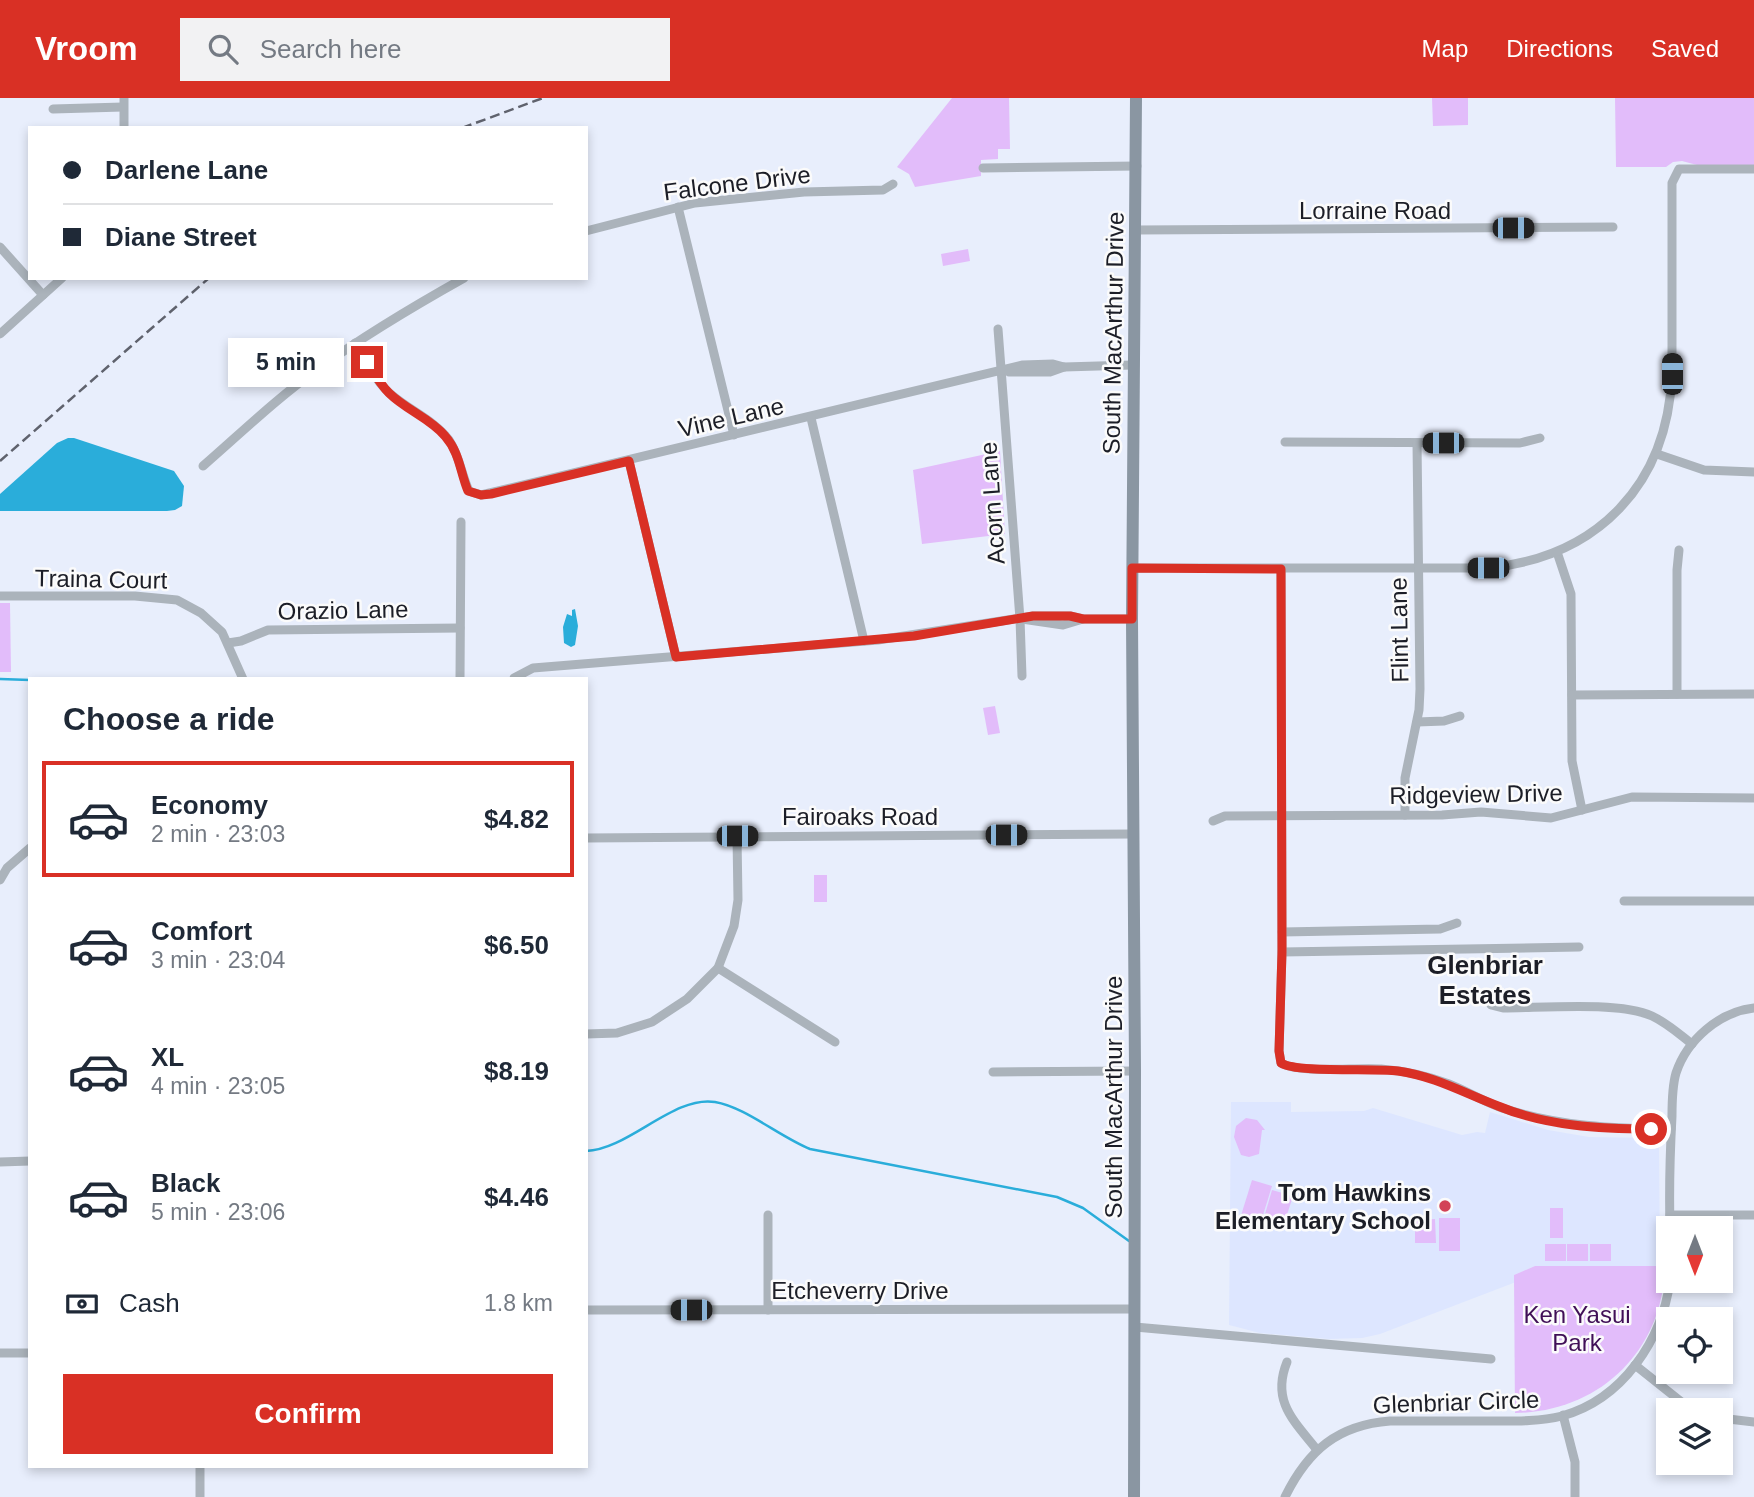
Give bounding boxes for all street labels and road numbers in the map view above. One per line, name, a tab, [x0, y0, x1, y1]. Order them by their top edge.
street label: Falcone Drive	[662, 161, 812, 205]
street label: Lorraine Road	[1299, 197, 1451, 224]
street label: South MacArthur Drive	[1097, 211, 1129, 455]
street label: Vine Lane	[676, 392, 786, 442]
street label: Acorn Lane	[974, 441, 1010, 565]
street label: Traina Court	[35, 564, 168, 594]
street label: Flint Lane	[1385, 577, 1413, 683]
street label: Orazio Lane	[277, 595, 409, 625]
street label: Ridgeview Drive	[1389, 779, 1563, 809]
street label: Fairoaks Road	[782, 803, 938, 830]
street label: South MacArthur Drive	[1100, 976, 1127, 1218]
street label: Etcheverry Drive	[771, 1277, 949, 1304]
street label: Glenbriar Circle	[1372, 1386, 1540, 1418]

